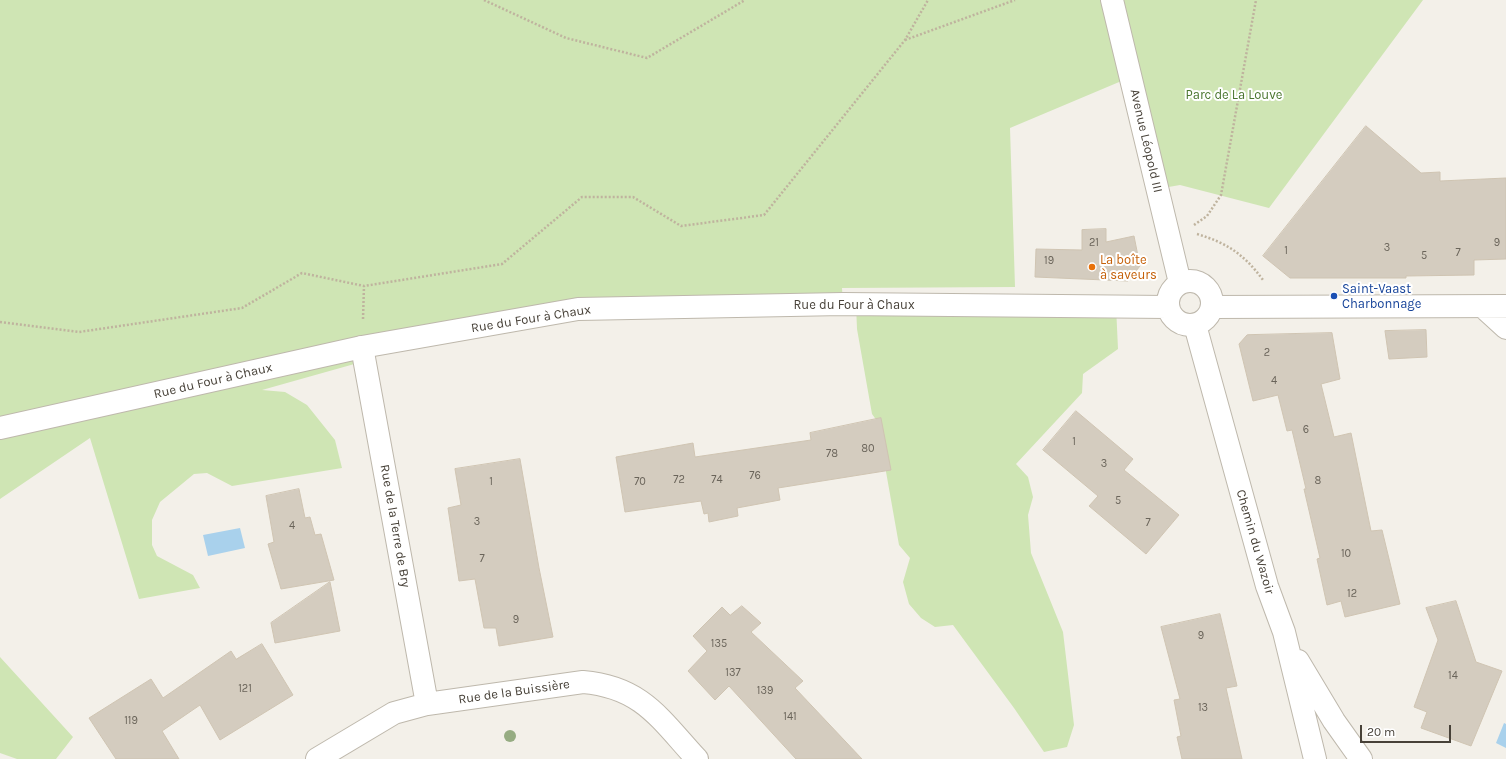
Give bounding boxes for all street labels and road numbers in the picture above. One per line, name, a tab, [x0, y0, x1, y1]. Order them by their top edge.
street label: Avenue Léopold III	[1127, 88, 1165, 194]
street label: Rue du Four à Chaux	[793, 297, 915, 313]
street label: Rue du Four à Chaux	[470, 302, 592, 336]
street label: Rue du Four à Chaux	[152, 360, 274, 402]
street label: Rue de la Terre de Bry	[376, 463, 414, 589]
street label: Chemin du Wazoir	[1233, 488, 1277, 596]
street label: Rue de la Buissière	[457, 676, 571, 708]

